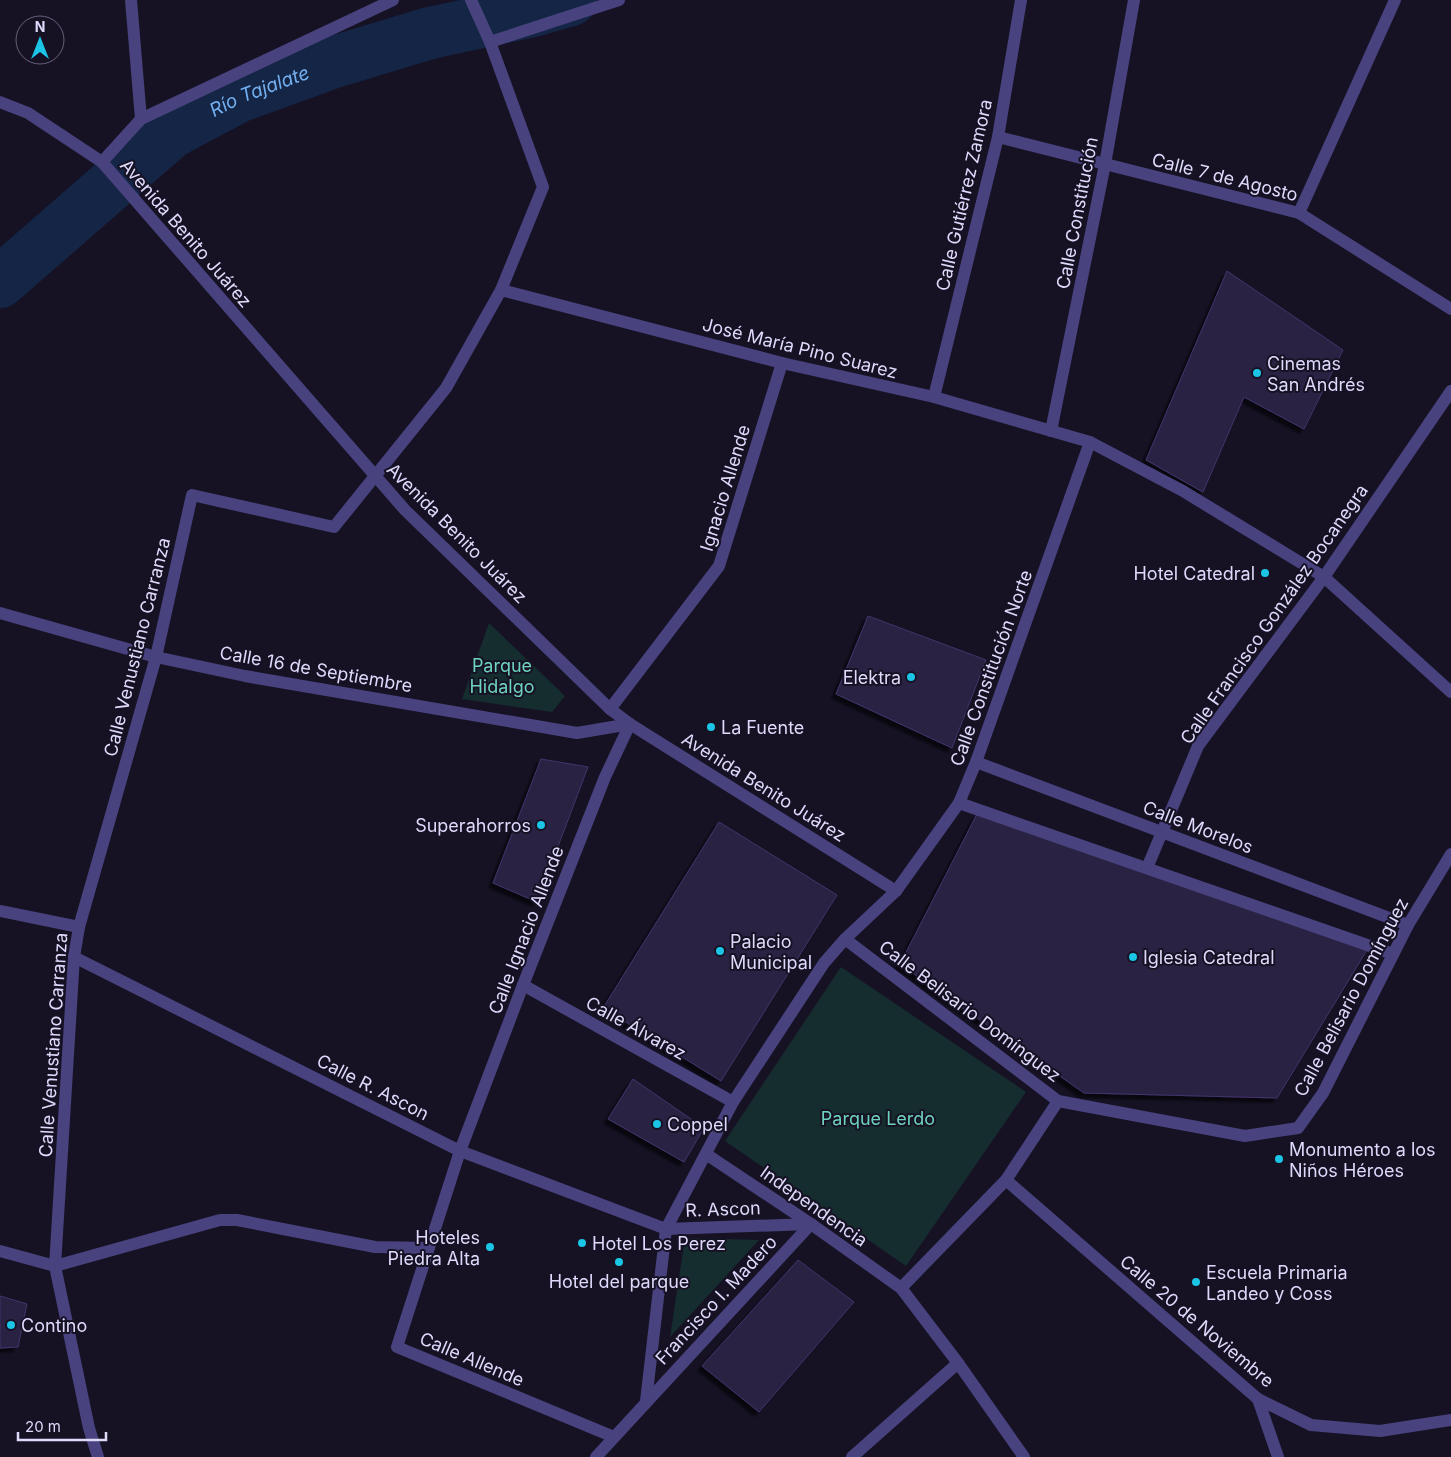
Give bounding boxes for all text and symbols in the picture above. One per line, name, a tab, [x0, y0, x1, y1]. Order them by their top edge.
north arrow	[15, 15, 65, 65]
text: N	[35, 18, 45, 35]
water label: Río Tajalate	[205, 61, 312, 122]
street label: Calle Gutiérrez Zamora	[932, 97, 996, 293]
street label: Calle Constitución	[1052, 135, 1102, 291]
street label: Calle 7 de Agosto	[1150, 149, 1300, 205]
street label: Avenida Benito Juárez	[116, 155, 256, 311]
street label: José María Pino Suarez	[700, 314, 900, 382]
place label: Cinemas San Andrés	[1267, 353, 1365, 395]
marker: Cinemas San Andrés	[1251, 367, 1263, 379]
street label: Ignacio Allende	[696, 422, 754, 554]
street label: Avenida Benito Juárez	[383, 459, 531, 607]
street label: Calle Francisco González Bocanegra	[1176, 480, 1372, 748]
street label: Calle Venustiano Carranza	[100, 535, 174, 759]
place label: Hotel Catedral	[1133, 563, 1255, 584]
street label: Calle Constitución Norte	[946, 567, 1036, 769]
marker: Hotel Catedral	[1259, 567, 1271, 579]
street label: Calle 16 de Septiembre	[218, 642, 414, 696]
park label: Parque Hidalgo	[469, 655, 535, 697]
place label: Elektra	[843, 667, 901, 688]
marker: Elektra	[905, 671, 917, 683]
place label: La Fuente	[721, 717, 804, 738]
marker: La Fuente	[705, 721, 717, 733]
street label: Avenida Benito Juárez	[678, 728, 850, 846]
street label: Calle Morelos	[1140, 796, 1256, 858]
place label: Superahorros	[415, 815, 531, 836]
marker: Superahorros	[535, 819, 547, 831]
street label: Calle Ignacio Allende	[484, 843, 568, 1017]
street label: Calle Belisario Domínguez	[1290, 894, 1412, 1100]
place label: Palacio Municipal	[730, 931, 812, 973]
street label: Calle Venustiano Carranza	[35, 932, 71, 1158]
street label: Calle Belisario Domínguez	[875, 936, 1065, 1086]
marker: Palacio Municipal	[714, 945, 726, 957]
place label: Iglesia Catedral	[1143, 947, 1274, 968]
marker: Iglesia Catedral	[1127, 951, 1139, 963]
street label: Calle Álvarez	[582, 991, 690, 1064]
street label: Calle R. Ascon	[313, 1050, 433, 1124]
park label: Parque Lerdo	[821, 1108, 935, 1129]
place label: Coppel	[667, 1114, 728, 1135]
marker: Coppel	[651, 1118, 663, 1130]
place label: Monumento a los Niños Héroes	[1289, 1139, 1436, 1181]
marker: Monumento a los Niños Héroes	[1273, 1153, 1285, 1165]
street label: Independencia	[756, 1161, 872, 1251]
street label: R. Ascon	[685, 1197, 761, 1221]
place label: Hoteles Piedra Alta	[388, 1227, 480, 1269]
street label: Francisco I. Madero	[651, 1231, 781, 1369]
place label: Hotel Los Perez	[592, 1233, 726, 1254]
marker: Hotel Los Perez	[576, 1237, 588, 1249]
marker: Hoteles Piedra Alta	[484, 1241, 496, 1253]
street label: Calle 20 de Noviembre	[1116, 1251, 1278, 1391]
marker: Hotel del parque	[613, 1256, 625, 1268]
place label: Escuela Primaria Landeo y Coss	[1206, 1262, 1348, 1304]
place label: Hotel del parque	[549, 1271, 689, 1292]
marker: Escuela Primaria Landeo y Coss	[1190, 1276, 1202, 1288]
place label: Contino	[21, 1315, 87, 1336]
marker: Contino	[5, 1319, 17, 1331]
street label: Calle Allende	[417, 1328, 527, 1390]
scale bar	[18, 1410, 105, 1442]
text: 20 m	[25, 1417, 61, 1436]

